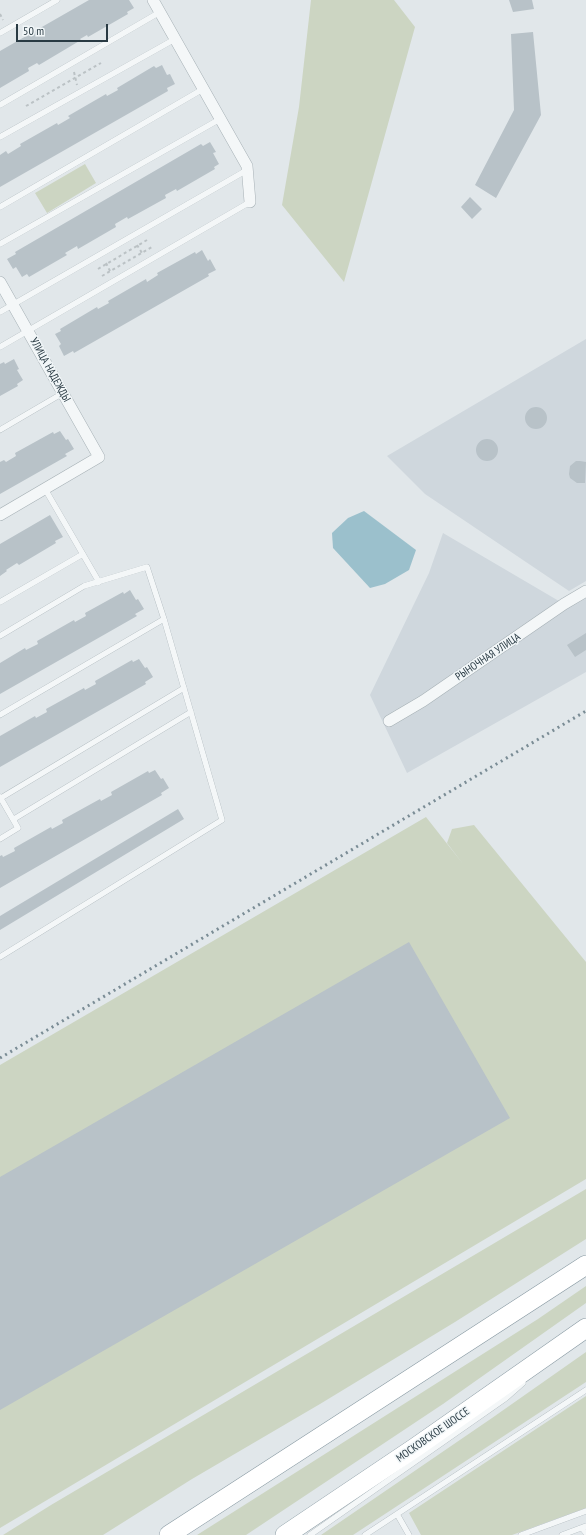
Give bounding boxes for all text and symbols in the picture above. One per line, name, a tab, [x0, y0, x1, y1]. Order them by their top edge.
scale bar	[18, 16, 110, 42]
text: 50 m	[23, 23, 44, 38]
street label: УЛИЦА НАДЕЖДЫ	[27, 336, 73, 404]
street label: РЫНОЧНАЯ УЛИЦА	[453, 631, 523, 683]
street label: МОСКОВСКОЕ ШОССЕ	[394, 1405, 472, 1465]

